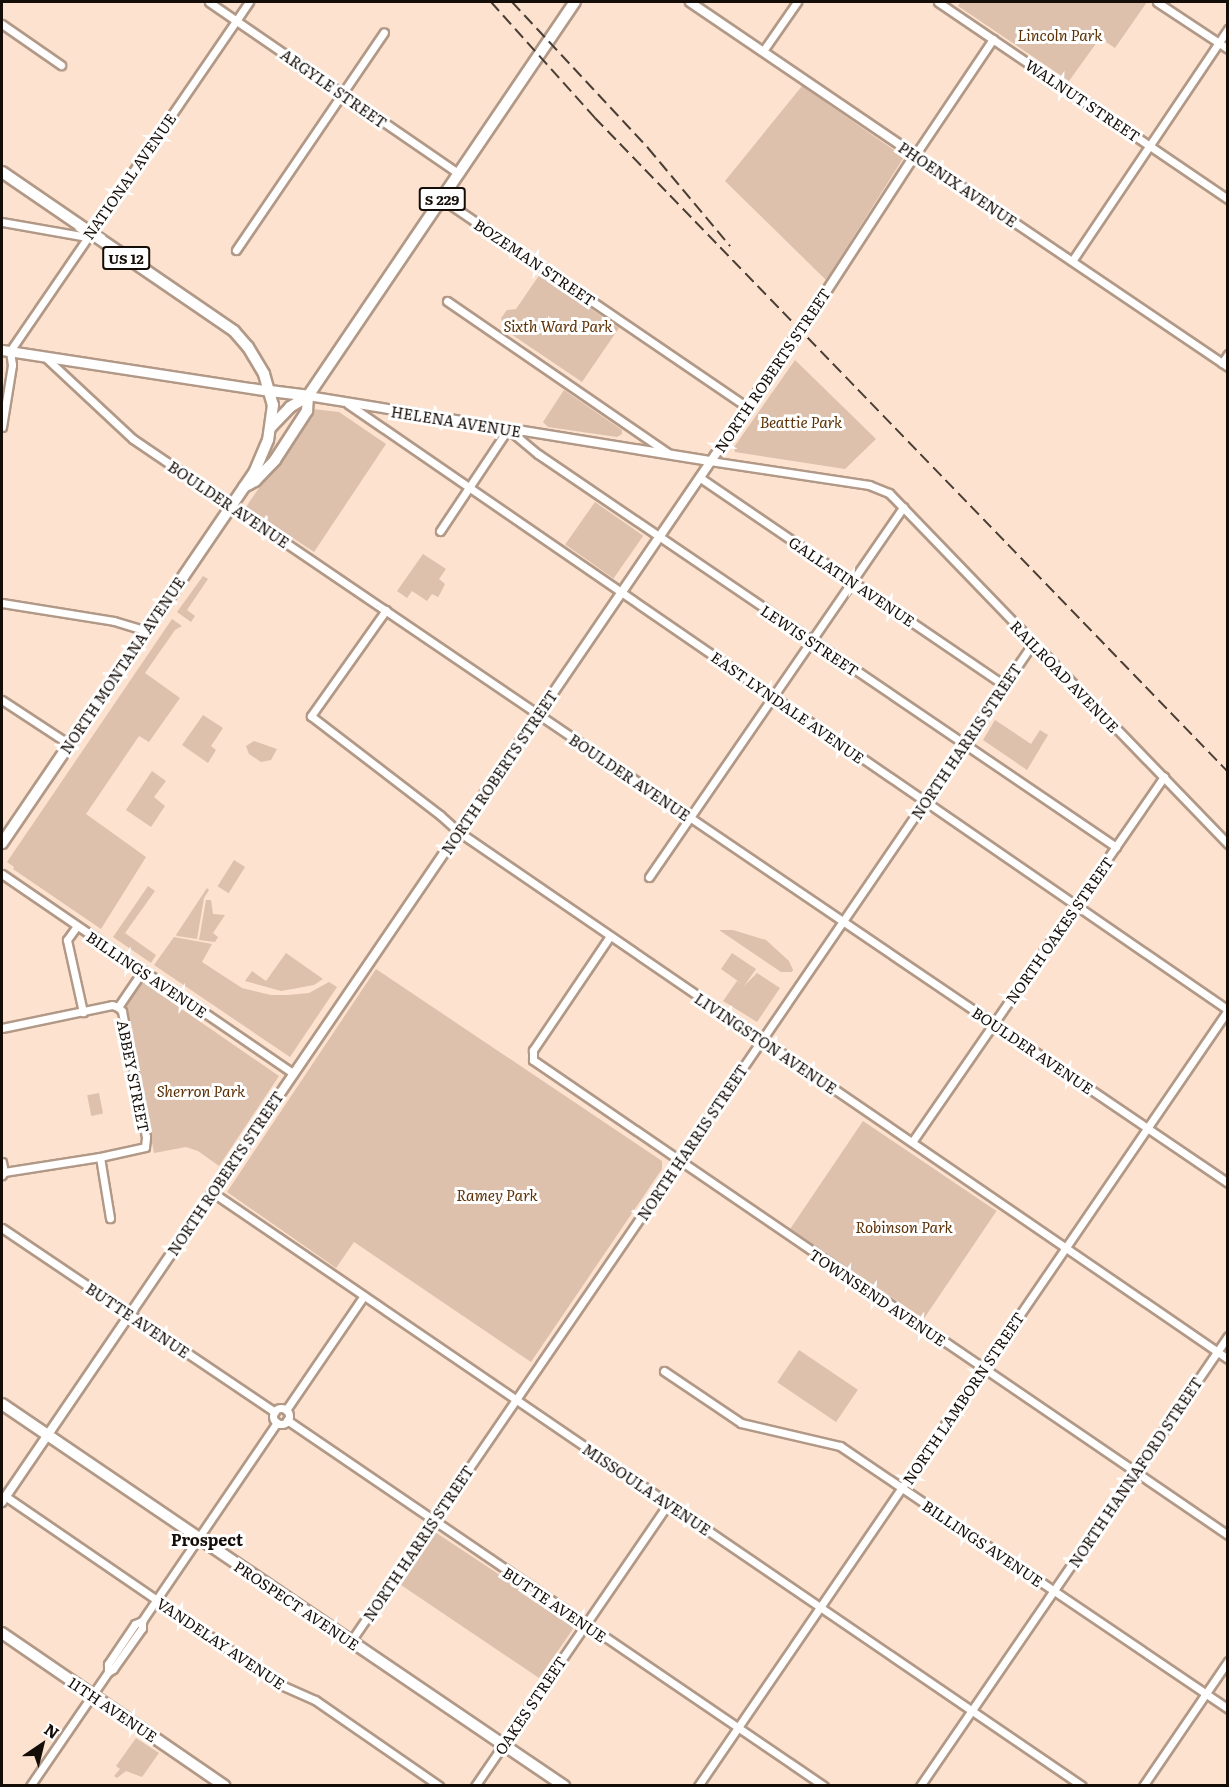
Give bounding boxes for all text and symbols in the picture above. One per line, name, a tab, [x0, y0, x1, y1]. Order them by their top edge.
park label: Lincoln Park	[1018, 26, 1102, 44]
street label: ARGYLE STREET	[278, 45, 390, 131]
street label: WALNUT STREET	[1022, 55, 1144, 145]
street label: NATIONAL AVENUE	[79, 110, 179, 242]
street label: PHOENIX AVENUE	[895, 138, 1021, 230]
road number: S 229	[418, 188, 466, 210]
street label: BOZEMAN STREET	[471, 215, 599, 309]
road number: US 12	[102, 247, 150, 269]
street label: NORTH ROBERTS STREET	[710, 285, 834, 455]
park label: Sixth Ward Park	[503, 317, 613, 335]
street label: HELENA AVENUE	[390, 402, 522, 440]
park label: Beattie Park	[760, 413, 842, 431]
street label: BOULDER AVENUE	[165, 457, 293, 551]
street label: GALLATIN AVENUE	[786, 532, 918, 630]
street label: NORTH MONTANA AVENUE	[56, 573, 188, 757]
street label: LEWIS STREET	[758, 601, 862, 679]
street label: RAILROAD AVENUE	[1007, 616, 1123, 736]
street label: EAST LYNDALE AVENUE	[708, 647, 868, 767]
street label: NORTH HARRIS STREET	[907, 660, 1025, 822]
street label: NORTH ROBERTS STREET	[437, 687, 561, 857]
street label: BOULDER AVENUE	[566, 730, 694, 824]
street label: NORTH OAKES STREET	[1001, 853, 1117, 1007]
street label: BILLINGS AVENUE	[83, 927, 211, 1021]
street label: LIVINGSTON AVENUE	[692, 989, 840, 1097]
street label: BOULDER AVENUE	[969, 1003, 1097, 1097]
street label: ABBEY STREET	[114, 1018, 154, 1134]
street label: NORTH HARRIS STREET	[633, 1061, 751, 1223]
park label: Sherron Park	[157, 1082, 245, 1100]
street label: NORTH ROBERTS STREET	[163, 1088, 287, 1258]
park label: Ramey Park	[456, 1186, 538, 1204]
park label: Robinson Park	[855, 1218, 953, 1236]
street label: TOWNSEND AVENUE	[806, 1245, 950, 1349]
street label: BUTTE AVENUE	[83, 1279, 193, 1361]
street label: NORTH LAMBORN STREET	[899, 1308, 1027, 1488]
street label: NORTH HANNAFORD STREET	[1065, 1374, 1205, 1570]
street label: MISSOULA AVENUE	[580, 1439, 714, 1539]
street label: NORTH HARRIS STREET	[359, 1462, 477, 1624]
street label: BILLINGS AVENUE	[919, 1496, 1047, 1590]
district label: Prospect	[171, 1529, 243, 1549]
street label: PROSPECT AVENUE	[231, 1557, 363, 1653]
street label: BUTTE AVENUE	[500, 1563, 610, 1645]
street label: VANDELAY AVENUE	[153, 1593, 289, 1693]
street label: OAKES STREET	[490, 1652, 570, 1758]
street label: 11TH AVENUE	[65, 1673, 161, 1745]
north arrow	[12, 1715, 72, 1775]
text: N	[40, 1717, 65, 1744]

